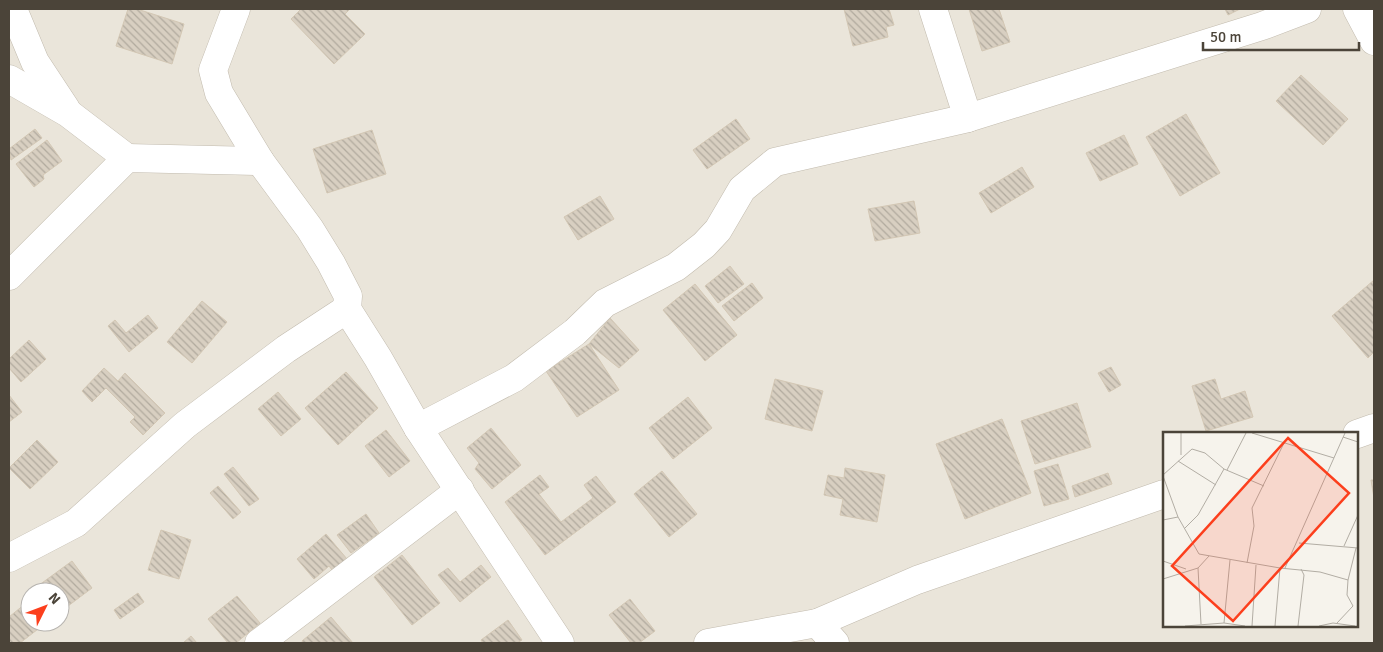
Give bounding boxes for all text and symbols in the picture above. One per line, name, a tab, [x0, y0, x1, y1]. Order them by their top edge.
scale bar	[1203, 20, 1359, 52]
text: 50 m	[1210, 28, 1241, 46]
inset map	[1163, 432, 1358, 627]
north arrow	[20, 582, 70, 632]
text: N	[45, 589, 64, 608]

